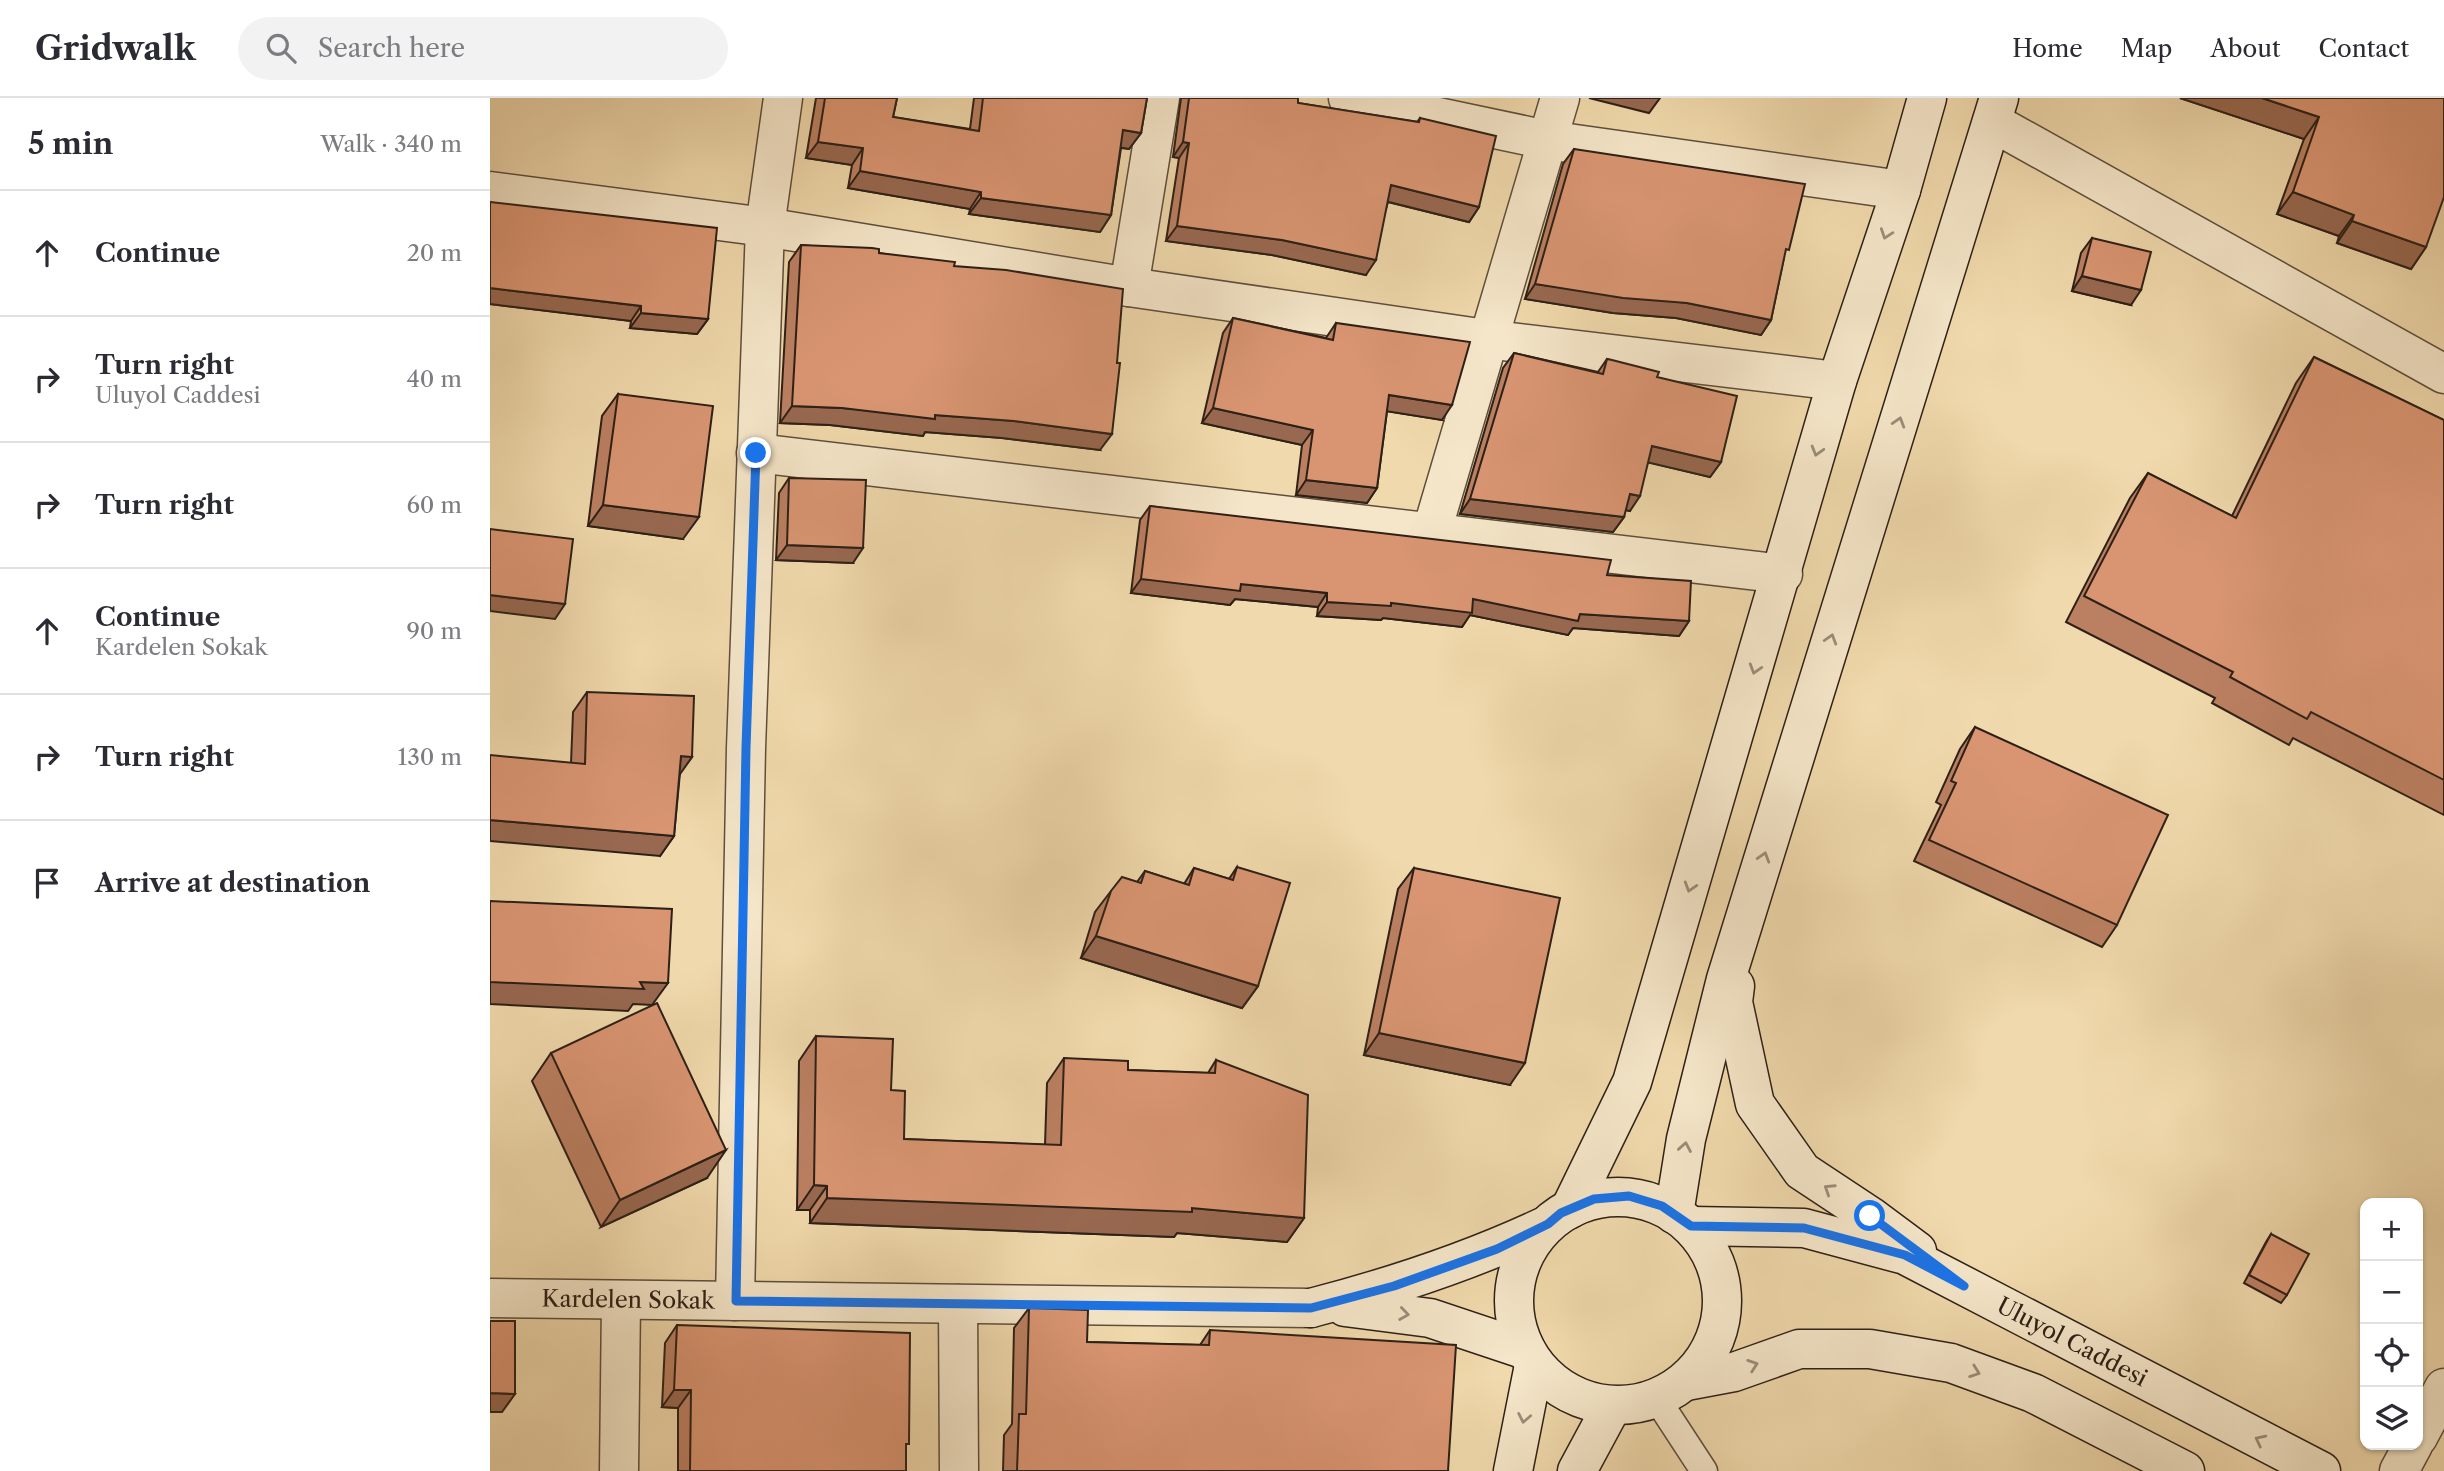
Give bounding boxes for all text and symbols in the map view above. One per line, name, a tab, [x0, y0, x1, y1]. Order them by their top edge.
search box	[238, 17, 728, 80]
text: Gridwalk	[35, 28, 196, 69]
icon: search	[262, 29, 300, 67]
text: Search here	[318, 32, 465, 64]
text: Home	[2012, 34, 2083, 63]
text: Map	[2121, 34, 2172, 63]
text: About	[2210, 34, 2281, 63]
text: Contact	[2319, 34, 2409, 63]
text: 5 min	[28, 125, 113, 162]
text: Walk · 340 m	[320, 130, 462, 158]
one-way arrow	[1880, 227, 1894, 239]
icon: ahead	[28, 234, 66, 272]
text: Continue	[95, 237, 220, 269]
text: 20 m	[407, 239, 462, 267]
text: Turn right	[95, 349, 234, 381]
icon: right	[28, 360, 66, 398]
text: 40 m	[407, 365, 462, 393]
text: Uluyol Caddesi	[95, 381, 261, 409]
one-way arrow	[1890, 416, 1905, 428]
route end	[740, 437, 771, 468]
one-way arrow	[1811, 444, 1826, 456]
icon: right	[28, 486, 66, 524]
text: Turn right	[95, 489, 234, 521]
text: 60 m	[406, 491, 462, 519]
text: Continue	[95, 601, 220, 633]
icon: ahead	[28, 612, 66, 650]
text: 90 m	[406, 617, 462, 645]
text: Kardelen Sokak	[95, 633, 268, 661]
one-way arrow	[1823, 634, 1838, 646]
one-way arrow	[1748, 663, 1763, 675]
icon: right	[28, 738, 66, 776]
text: Turn right	[95, 741, 234, 773]
text: 130 m	[398, 743, 462, 771]
one-way arrow	[1756, 851, 1770, 863]
icon: arrive	[28, 864, 66, 902]
text: Arrive at destination	[95, 867, 370, 899]
one-way arrow	[1684, 881, 1699, 893]
one-way arrow	[1677, 1141, 1692, 1153]
one-way arrow	[1824, 1184, 1837, 1197]
map controls	[2360, 1198, 2423, 1450]
button: +	[2360, 1198, 2423, 1261]
route start	[1854, 1200, 1885, 1231]
button: −	[2360, 1261, 2423, 1324]
street label: Kardelen Sokak	[541, 1285, 716, 1315]
street label: Uluyol Caddesi	[1992, 1291, 2152, 1392]
one-way arrow	[1398, 1307, 1409, 1322]
button: locate	[2360, 1324, 2423, 1387]
one-way arrow	[1746, 1360, 1758, 1374]
one-way arrow	[1968, 1364, 1980, 1378]
button: layers	[2360, 1387, 2423, 1450]
one-way arrow	[1517, 1412, 1532, 1424]
one-way arrow	[2255, 1434, 2267, 1448]

